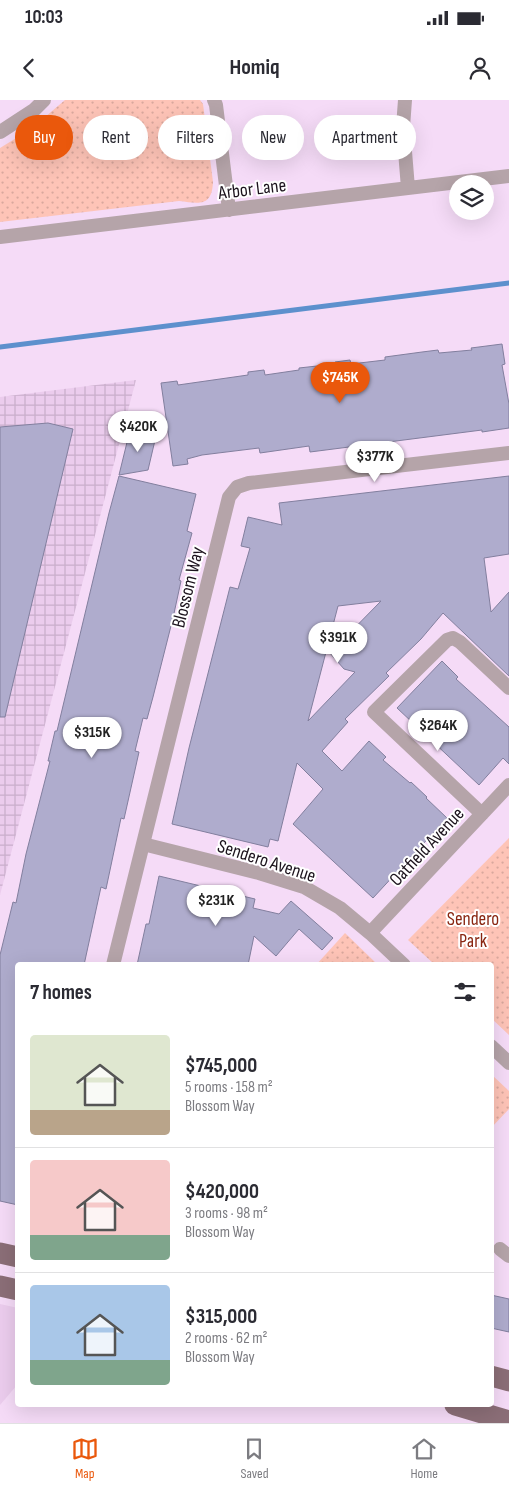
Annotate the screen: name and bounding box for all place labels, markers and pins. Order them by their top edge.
pin: $745K [305,362,375,404]
pin: $420K [103,410,173,453]
pin: $377K [340,440,410,483]
pin: $391K [303,622,373,664]
pin: $264K [403,710,473,752]
pin: $315K [57,716,127,759]
pin: $231K [181,884,251,927]

